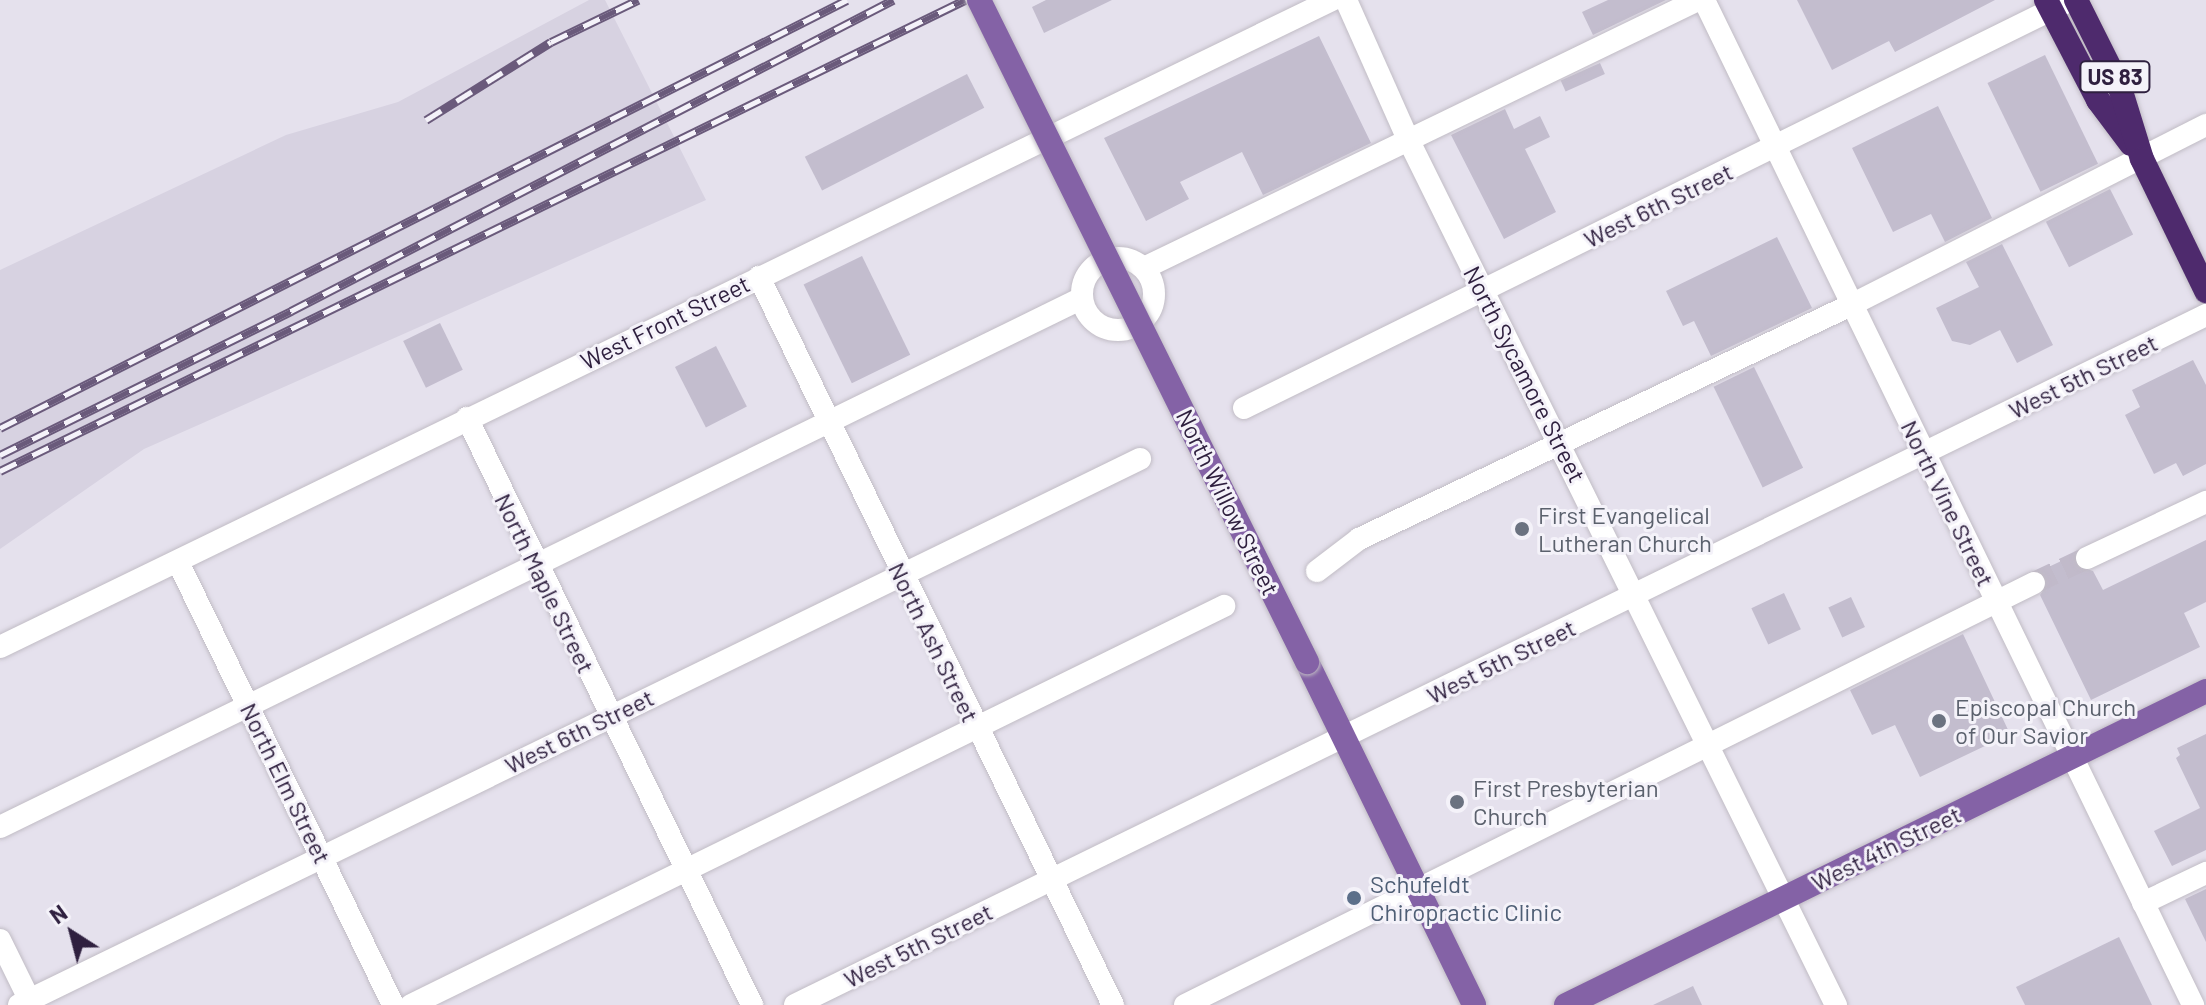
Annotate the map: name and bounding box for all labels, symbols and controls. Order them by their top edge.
road number: US 83 [2079,59,2151,95]
street label: West 6th Street [1579,157,1737,253]
street label: North Sycamore Street [1458,261,1592,487]
street label: West Front Street [576,269,754,375]
street label: West 5th Street [2004,328,2162,424]
street label: North Willow Street [1170,404,1286,600]
street label: North Vine Street [1895,415,2001,591]
street label: North Maple Street [489,489,601,677]
place label: First Evangelical Lutheran Church [1538,501,1712,557]
marker: First Evangelical Lutheran Church [1513,520,1531,538]
street label: North Ash Street [883,557,985,727]
street label: West 5th Street [1422,613,1580,709]
street label: West 6th Street [500,683,658,779]
place label: Episcopal Church of Our Savior [1955,693,2136,749]
street label: North Elm Street [235,698,337,868]
marker: Episcopal Church of Our Savior [1930,712,1948,730]
place label: First Presbyterian Church [1473,774,1659,830]
marker: First Presbyterian Church [1448,793,1466,811]
street label: West 4th Street [1807,799,1965,897]
place label: Schufeldt Chiropractic Clinic [1370,870,1562,926]
marker: Schufeldt Chiropractic Clinic [1345,889,1363,907]
north arrow [32,893,112,973]
street label: West 5th Street [839,897,997,993]
text: N [44,899,71,928]

